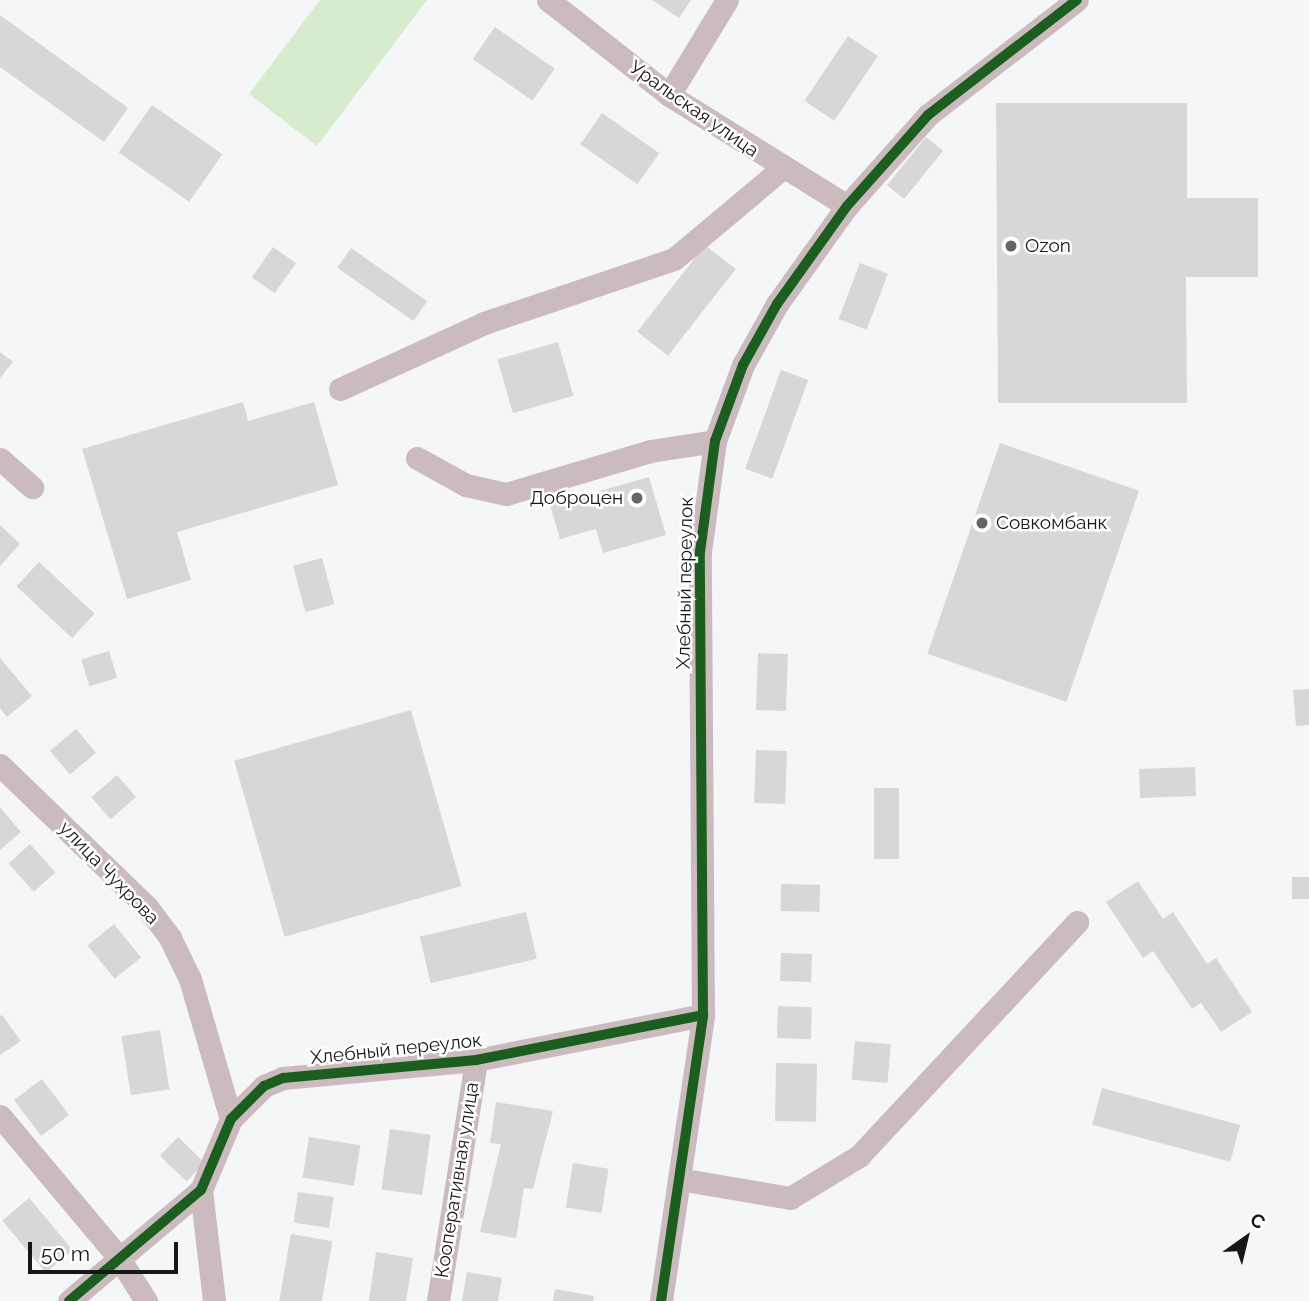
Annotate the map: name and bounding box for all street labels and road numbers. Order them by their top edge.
street label: Уральская улица [625,56,763,162]
street label: Хлебный переулок [672,497,698,669]
street label: улица Чухрова [54,817,164,929]
street label: Хлебный переулок [309,1029,483,1069]
street label: Кооперативная улица [430,1080,484,1280]

